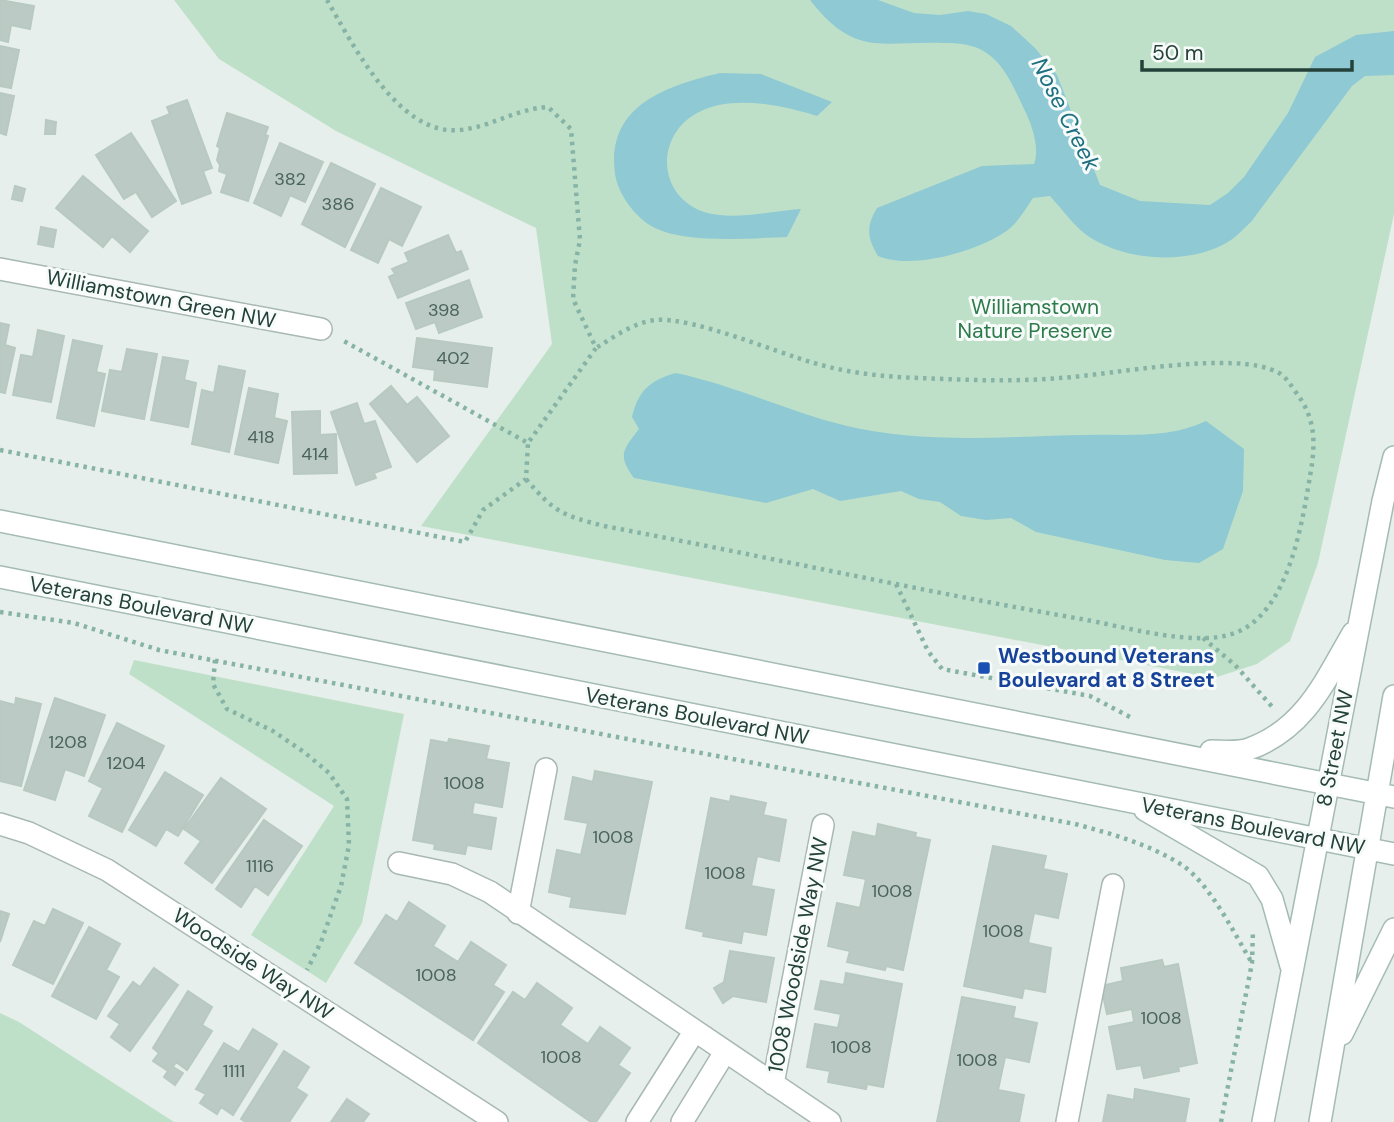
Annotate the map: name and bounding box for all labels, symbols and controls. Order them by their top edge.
scale bar [1142,28,1352,72]
text: 50 m [1152,39,1203,67]
water label: Nose Creek [1025,52,1107,176]
house number: 382 [274,167,306,191]
house number: 386 [322,192,354,216]
street label: Williamstown Green NW [44,263,278,335]
park label: Williamstown Nature Preserve [958,293,1113,345]
house number: 398 [428,298,460,322]
house number: 402 [436,346,470,370]
house number: 418 [247,425,275,449]
house number: 414 [301,442,329,466]
street label: Veterans Boulevard NW [27,570,255,640]
place label: Westbound Veterans Boulevard at 8 Street [998,642,1215,694]
marker: Westbound Veterans Boulevard at 8 Street [976,660,992,676]
street label: Veterans Boulevard NW [583,681,811,751]
street label: 8 Street NW [1310,687,1360,809]
house number: 1208 [48,730,88,754]
house number: 1204 [106,751,146,775]
house number: 1008 [443,771,485,795]
street label: Veterans Boulevard NW [1139,791,1367,861]
house number: 1008 [592,825,634,849]
street label: 1008 Woodside Way NW [761,835,835,1075]
house number: 1116 [246,854,274,878]
house number: 1008 [704,861,746,885]
house number: 1008 [871,879,913,903]
street label: Woodside Way NW [167,902,339,1026]
house number: 1008 [982,919,1024,943]
house number: 1008 [415,963,457,987]
house number: 1008 [1140,1006,1182,1030]
house number: 1008 [830,1035,872,1059]
house number: 1008 [540,1045,582,1069]
house number: 1008 [956,1048,998,1072]
house number: 1111 [223,1059,245,1083]

